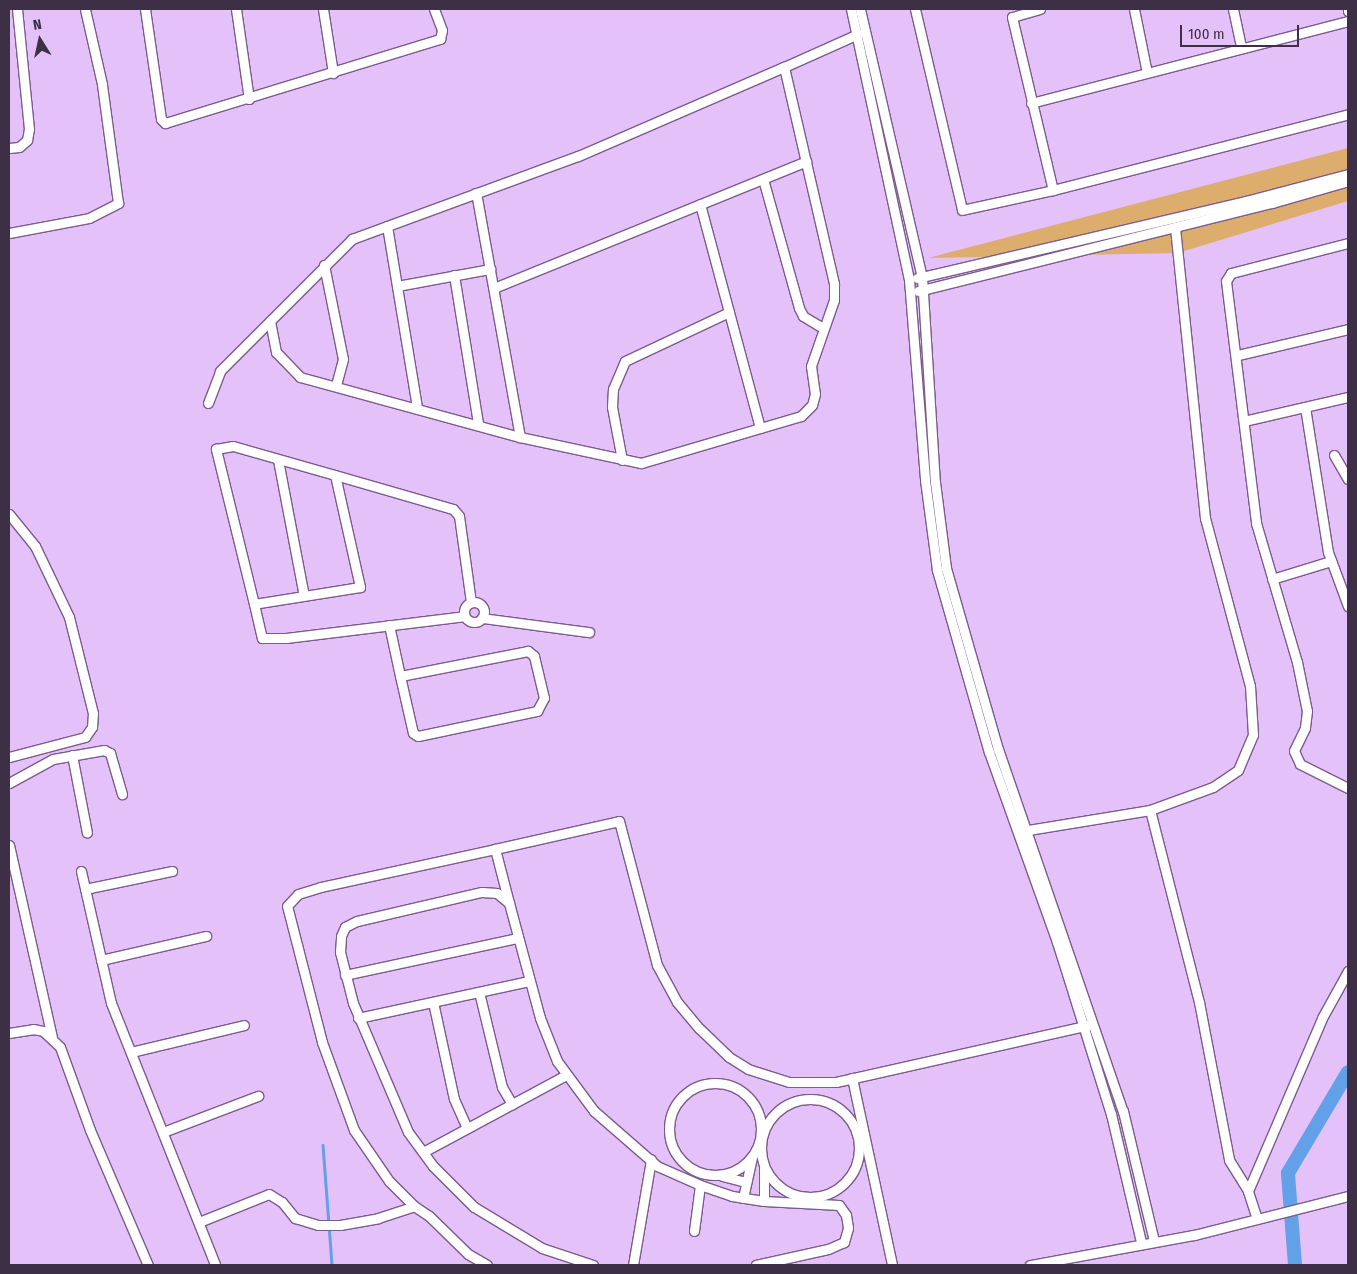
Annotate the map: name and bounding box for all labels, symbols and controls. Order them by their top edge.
north arrow [15,15,65,65]
scale bar [1182,15,1301,47]
text: N [32,16,43,34]
text: 100 m [1188,25,1225,43]

